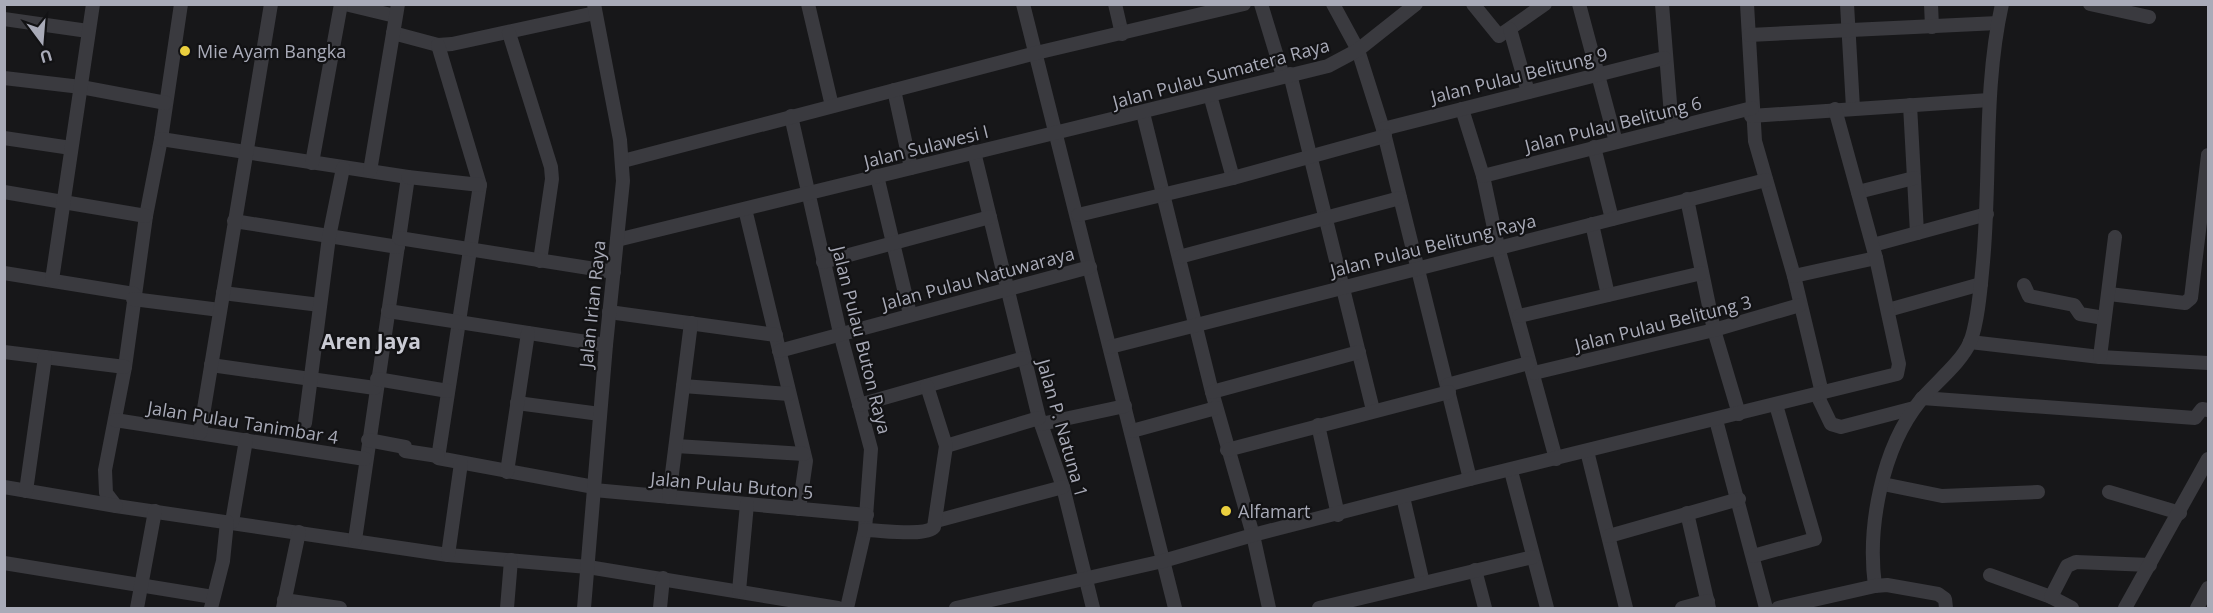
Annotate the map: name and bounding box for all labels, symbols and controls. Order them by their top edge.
north arrow [12,12,72,72]
street label: Jalan Pulau Sumatera Raya [1108,32,1332,114]
place label: Mie Ayam Bangka [197,39,346,63]
street label: Jalan Pulau Belitung 9 [1426,41,1610,109]
text: U [37,44,55,69]
marker: Mie Ayam Bangka [178,44,192,58]
street label: Jalan Pulau Belitung 6 [1520,90,1704,158]
street label: Jalan Sulawesi I [859,119,991,174]
street label: Jalan Pulau Belitung Raya [1326,208,1538,283]
street label: Jalan Irian Raya [573,239,611,371]
street label: Jalan Pulau Natuwaraya [877,241,1077,316]
street label: Jalan Pulau Buton Raya [827,242,897,437]
street label: Jalan Pulau Belitung 3 [1570,289,1754,357]
district label: Aren Jaya [321,327,421,355]
street label: Jalan P. Natuna 1 [1031,354,1094,500]
street label: Jalan Pulau Tanimbar 4 [144,395,340,449]
street label: Jalan Pulau Buton 5 [648,466,814,504]
place label: Alfamart [1238,499,1310,523]
marker: Alfamart [1219,504,1233,518]

